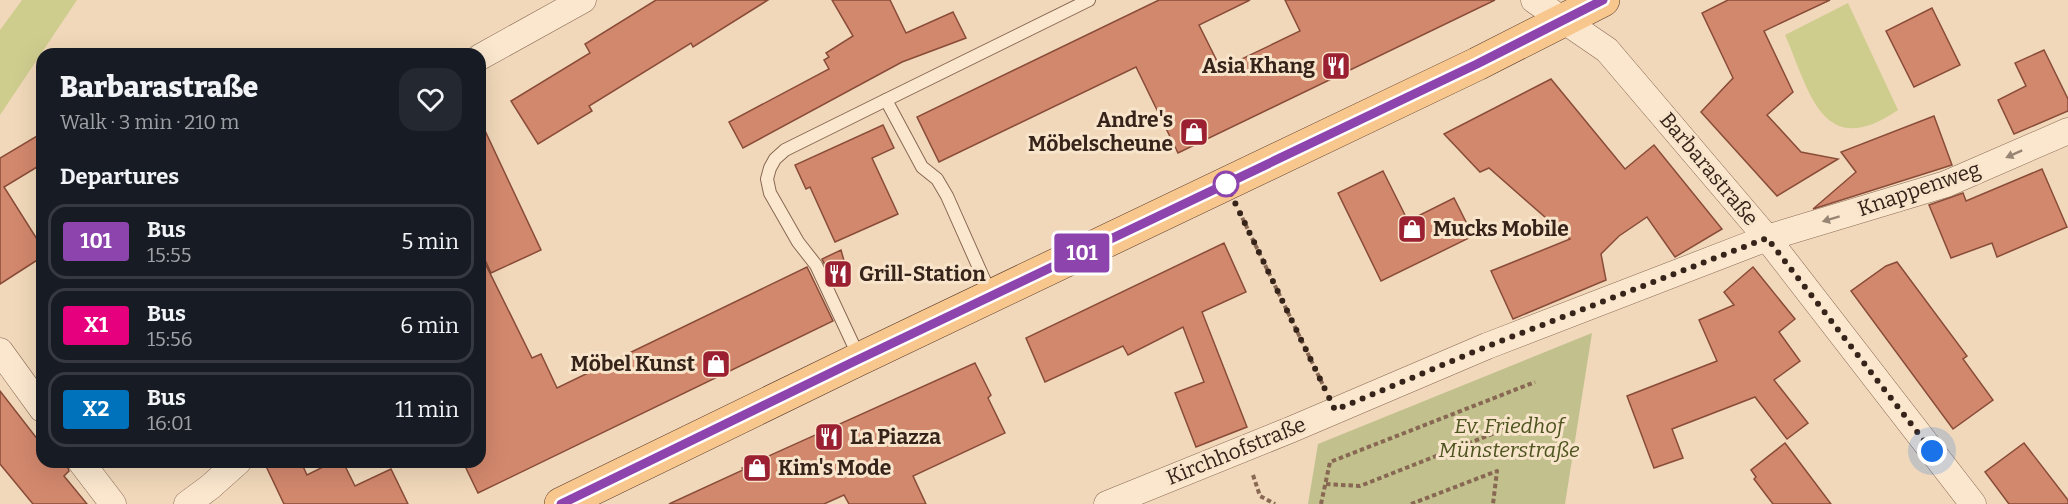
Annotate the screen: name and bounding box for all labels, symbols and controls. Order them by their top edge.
restaurant icon: Asia Khang [1320,50,1352,82]
place label: Asia Khang [1202,53,1315,79]
button: heart [399,68,462,131]
text: Barbarastraße [60,71,258,104]
place label: Andre's Möbelscheune [1028,107,1173,157]
street label: Barbarastraße [1654,107,1764,231]
text: Walk · 3 min · 210 m [60,110,239,134]
shop icon: Andre's Möbelscheune [1178,116,1210,148]
one-way arrow [2005,149,2023,159]
street label: Knappenweg [1854,156,1984,222]
text: Departures [60,163,179,190]
unlabelled marker [1213,171,1239,197]
shop icon: Mucks Mobile [1396,213,1428,245]
one-way arrow [1822,215,1840,224]
text: Bus [147,216,186,243]
place label: Mucks Mobile [1433,216,1569,242]
text: 101 [80,228,112,254]
text: 5 min [401,228,459,255]
line badge: 101 [1048,234,1116,272]
text: 101 [1066,240,1098,266]
text: 15:55 [147,243,191,267]
restaurant icon: Grill-Station [822,258,854,290]
place label: Grill-Station [859,261,986,287]
text: Bus [147,300,186,327]
text: X1 [84,312,108,338]
text: 6 min [400,312,459,339]
text: 15:56 [147,327,192,351]
shop icon: Möbel Kunst [700,348,732,380]
place label: Möbel Kunst [571,351,696,377]
text: Bus [147,384,186,411]
text: X2 [83,396,109,422]
text: 11 min [395,396,459,423]
text: 16:01 [147,411,192,435]
street label: Kirchhofstraße [1162,411,1310,491]
park label: Ev. Friedhof Münsterstraße [1439,413,1580,463]
restaurant icon: La Piazza [813,421,845,453]
place label: La Piazza [850,424,941,450]
your location [1917,436,1947,466]
shop icon: Kim's Mode [741,452,773,484]
place label: Kim's Mode [778,455,891,481]

